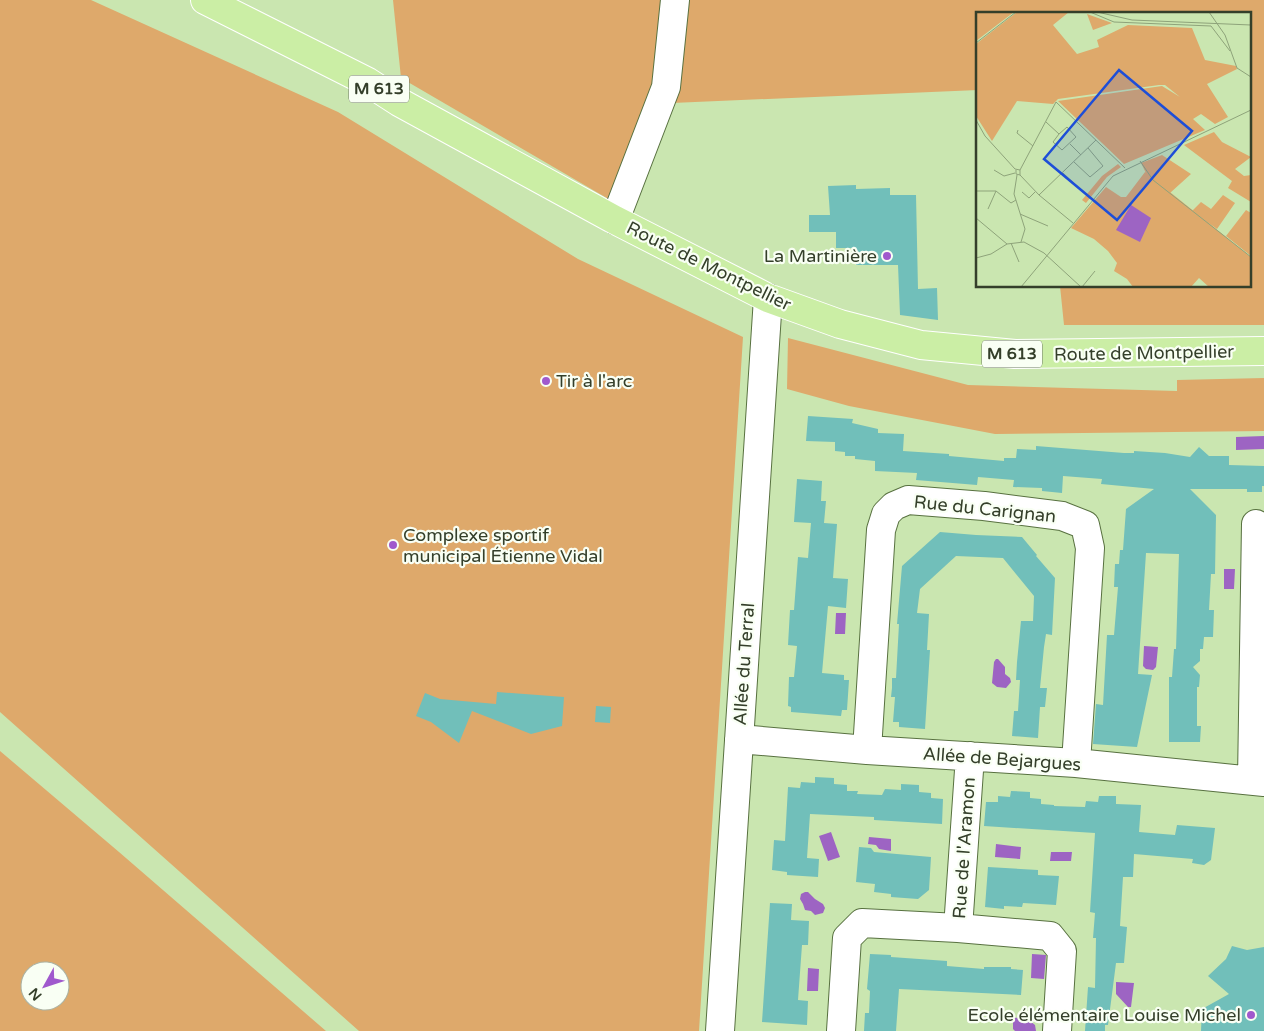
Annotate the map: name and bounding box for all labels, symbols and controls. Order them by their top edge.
inset map [976,12,1252,288]
road number: M 613 [349,76,409,102]
street label: Route de Montpellier [623,217,795,315]
place label: La Martinière [764,245,877,267]
marker: La Martinière [881,250,893,262]
road number: M 613 [982,340,1042,368]
street label: Route de Montpellier [1054,340,1234,366]
place label: Tir à l'arc [556,370,632,392]
marker: Tir à l'arc [540,375,552,387]
street label: Rue du Carignan [913,491,1057,527]
place label: Complexe sportif municipal Étienne Vidal [403,524,603,567]
marker: Complexe sportif municipal Étienne Vidal [387,539,399,551]
street label: Allée du Terral [729,602,759,726]
street label: Allée de Bejargues [922,742,1082,776]
street label: Rue de l'Aramon [948,776,980,920]
north arrow [20,961,70,1011]
text: N [25,984,46,1004]
place label: Ecole élémentaire Louise Michel [967,1004,1241,1026]
marker: Ecole élémentaire Louise Michel [1245,1009,1257,1021]

